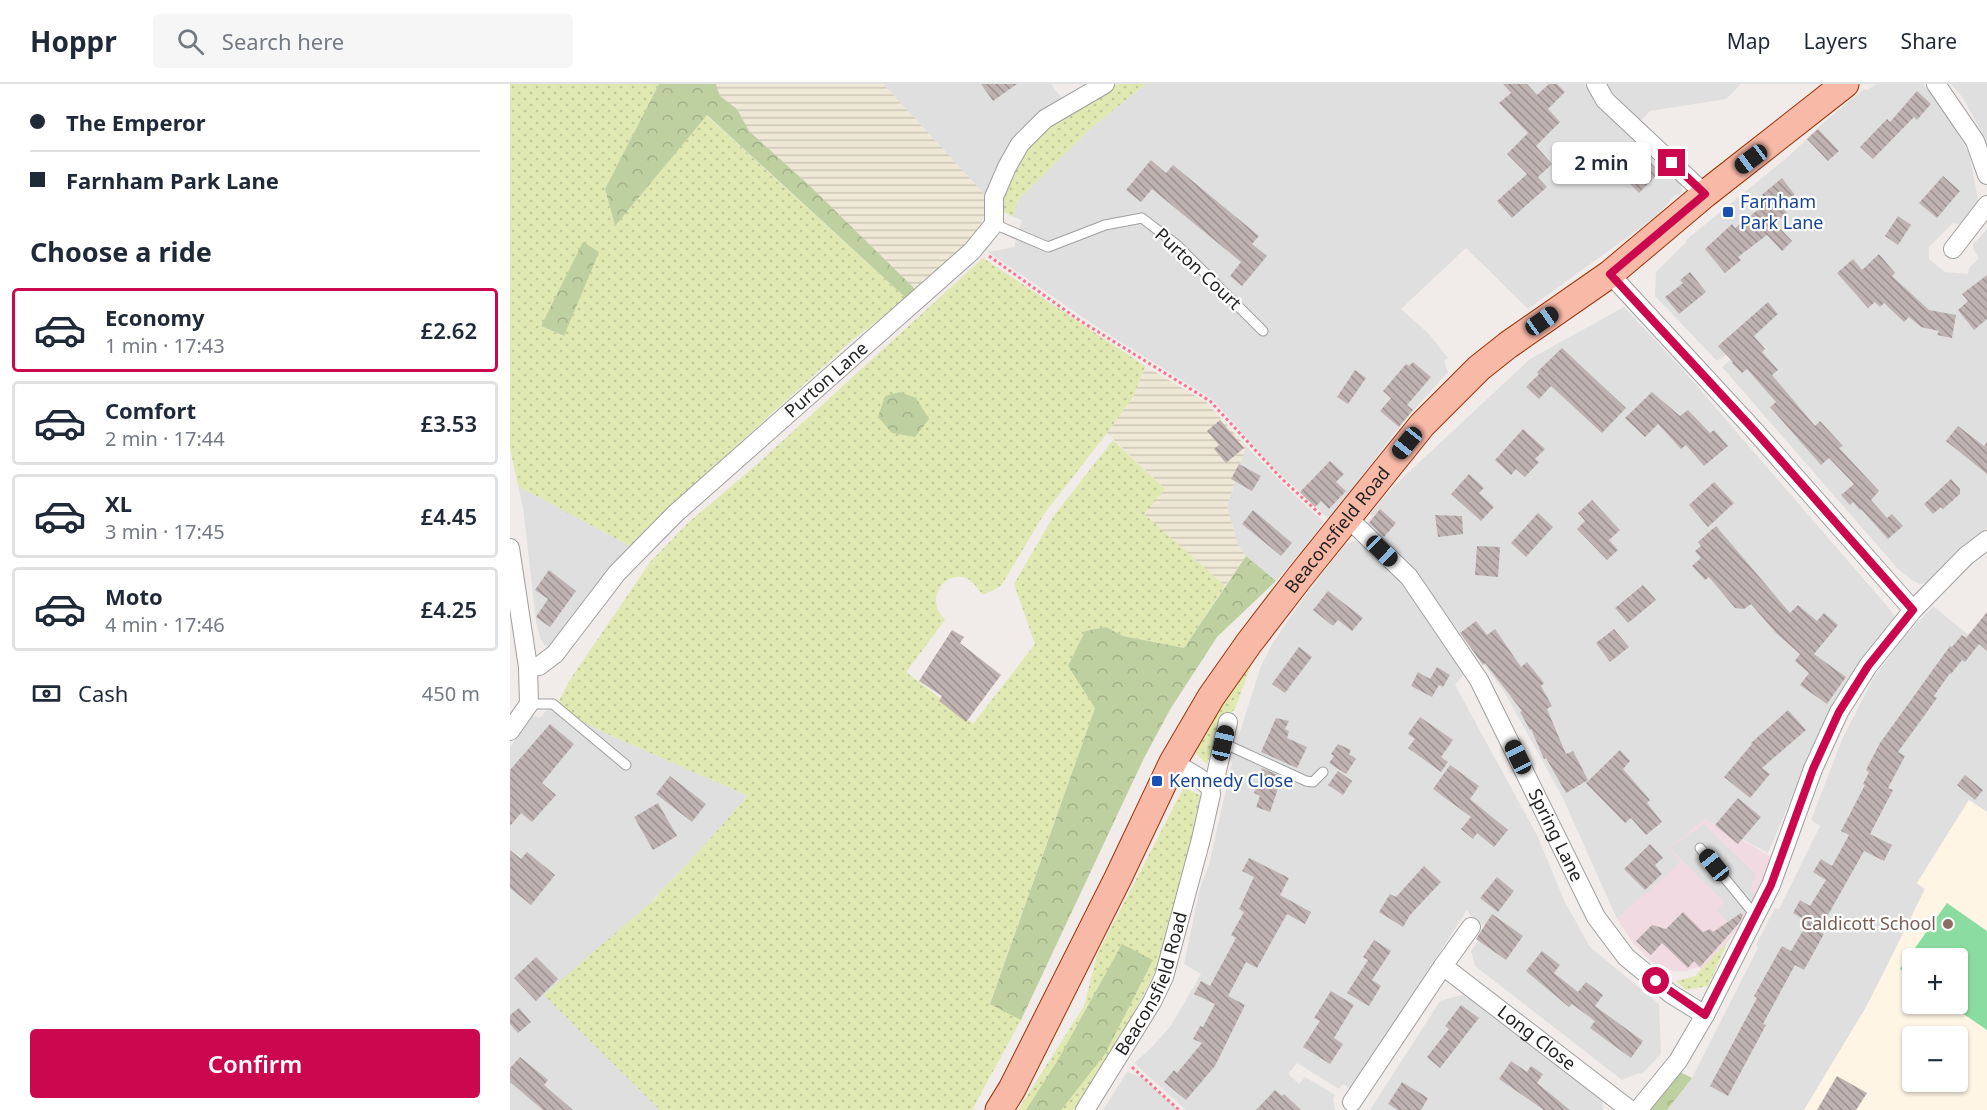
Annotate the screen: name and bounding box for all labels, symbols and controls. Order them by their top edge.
search box [153,14,573,68]
text: Hoppr [30,22,117,60]
icon: search [174,25,207,58]
text: Search here [222,26,344,56]
text: Map [1727,27,1771,55]
text: Layers [1804,27,1868,55]
text: Share [1901,27,1957,55]
text: The Emperor [66,107,206,137]
car [1731,141,1771,177]
callout: 2 min [1552,142,1651,184]
text: 2 min [1574,149,1629,176]
route end [1658,149,1685,176]
text: Farnham Park Lane [66,165,279,195]
place label: Farnham Park Lane [1740,189,1824,234]
marker: Farnham Park Lane [1721,205,1735,219]
street label: Purton Court [1150,222,1247,315]
text: Choose a ride [30,233,212,270]
text: Economy [105,302,204,332]
icon: car [33,303,87,357]
car [1522,303,1562,339]
text: £2.62 [421,315,477,345]
text: 1 min · 17:43 [105,332,225,359]
street label: Purton Lane [779,336,872,422]
text: Comfort [105,395,196,425]
icon: car [33,396,87,450]
text: £3.53 [421,408,477,438]
car [1389,423,1425,463]
text: 2 min · 17:44 [105,425,225,452]
street label: Beaconsfield Road [1279,461,1395,598]
text: XL [105,488,132,518]
icon: car [33,489,87,543]
text: £4.45 [421,501,477,531]
text: 3 min · 17:45 [105,518,225,545]
car [1363,532,1401,570]
text: Moto [105,581,163,611]
icon: car [33,582,87,636]
text: £4.25 [421,594,477,624]
text: 4 min · 17:46 [105,611,225,638]
icon: cash [30,677,63,710]
text: Cash [78,678,128,708]
text: 450 m [422,680,480,707]
car [1210,723,1236,763]
car [1502,737,1534,777]
place label: Kennedy Close [1169,768,1293,792]
marker: Kennedy Close [1150,774,1164,788]
street label: Spring Lane [1523,784,1590,885]
car [1696,845,1732,885]
street label: Beaconsfield Road [1109,909,1192,1060]
place label: Caldicott School [1801,911,1936,935]
marker: Caldicott School [1941,917,1955,931]
map controls [1902,948,1968,1092]
button: + [1902,948,1968,1014]
route start [1642,967,1669,994]
street label: Long Close [1493,999,1581,1075]
button: − [1902,1026,1968,1092]
button: Confirm [30,1029,480,1098]

